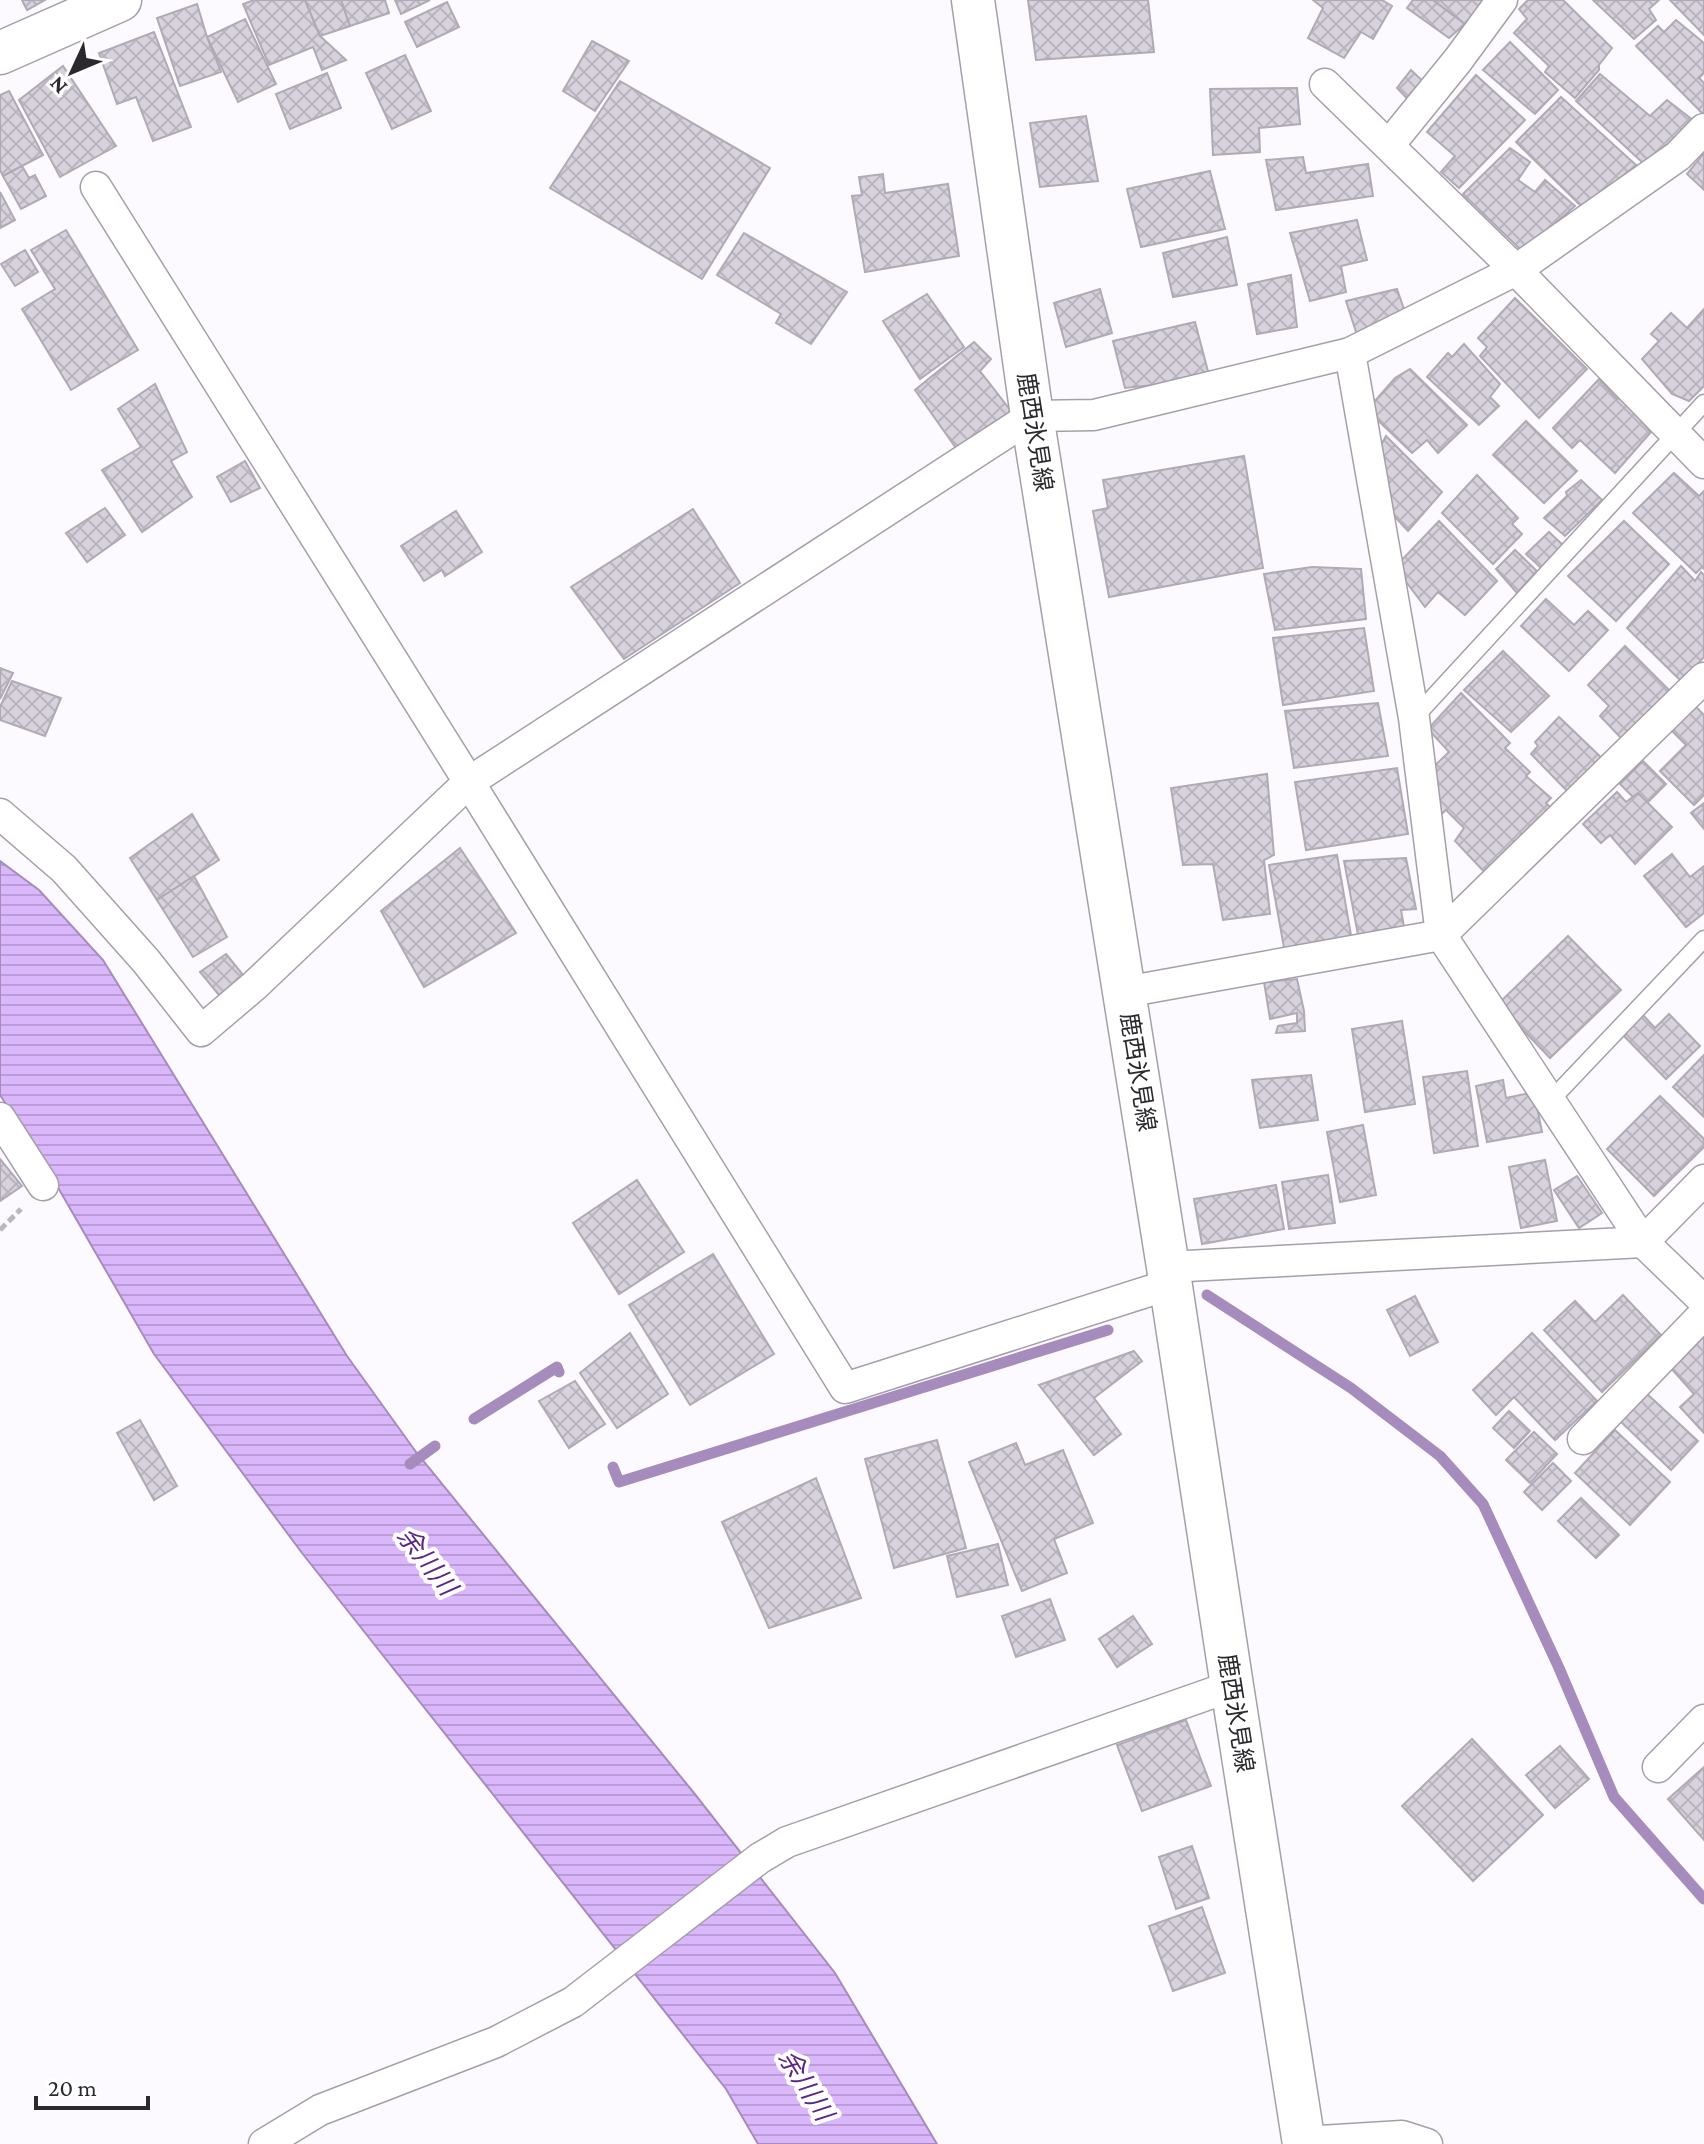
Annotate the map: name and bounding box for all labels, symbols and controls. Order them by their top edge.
north arrow [32,32,112,112]
text: N [44,71,72,100]
street label: 鹿西氷見線 [1013,371,1058,493]
street label: 鹿西氷見線 [1116,1011,1161,1133]
water label: 余川川 [391,1522,464,1603]
street label: 鹿西氷見線 [1214,1652,1259,1774]
water label: 余川川 [773,2045,840,2129]
scale bar [36,2060,148,2110]
text: 20 m [48,2074,97,2101]

